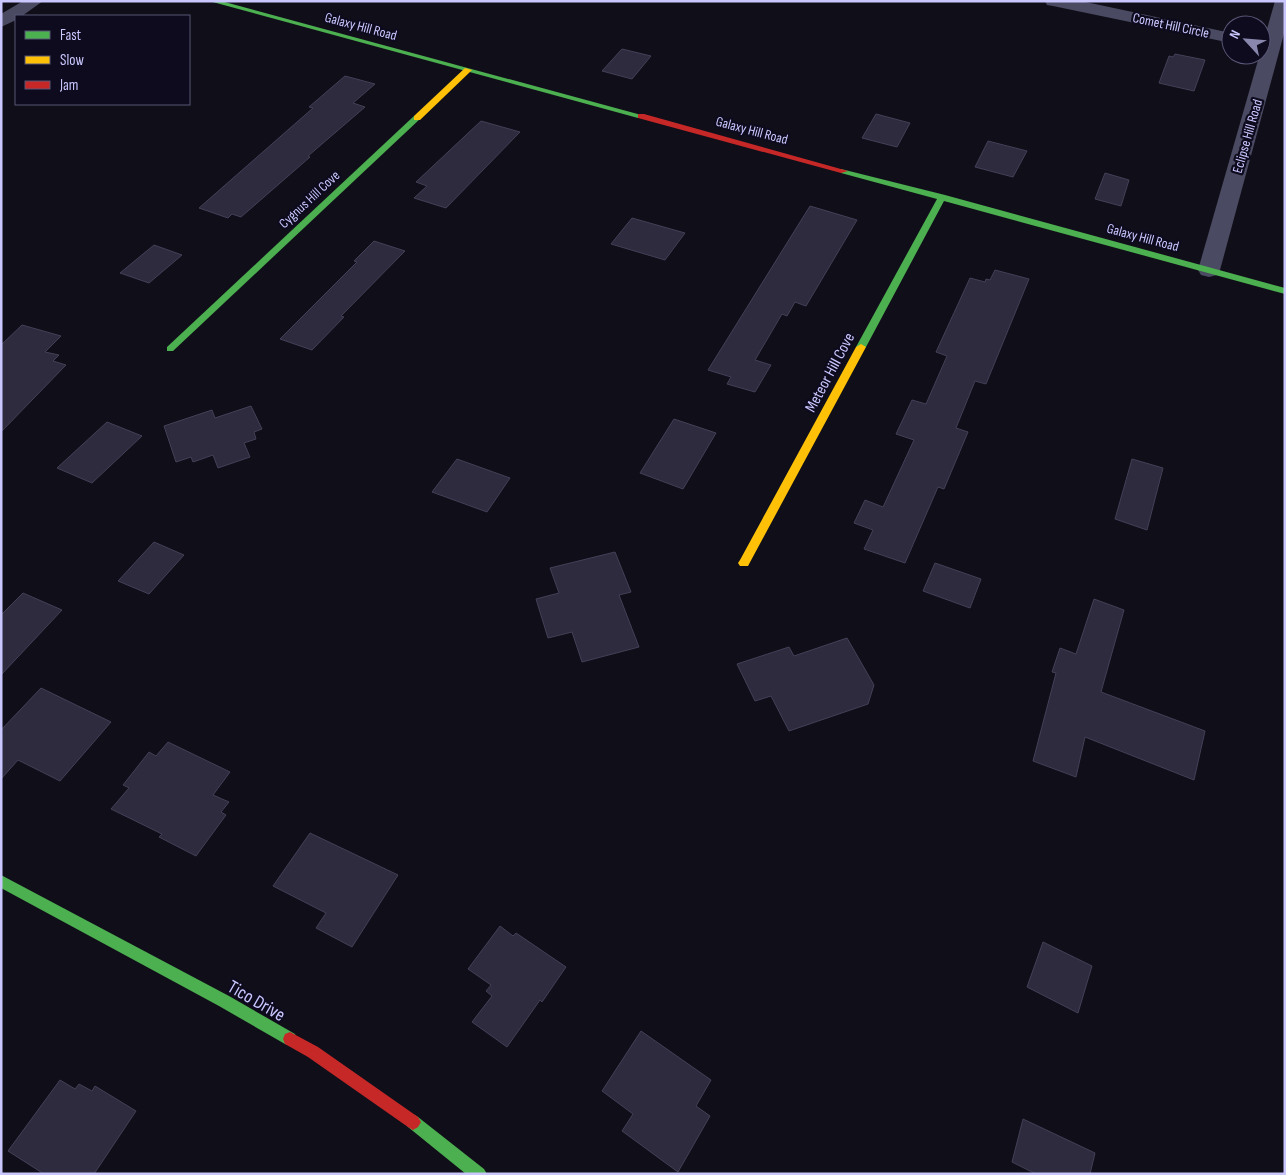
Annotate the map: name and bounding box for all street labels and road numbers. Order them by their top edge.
street label: Galaxy Hill Road [323,9,399,44]
street label: Comet Hill Circle [1131,9,1211,42]
street label: Eclipse Hill Road [1229,97,1266,175]
street label: Galaxy Hill Road [714,113,790,148]
street label: Cygnus Hill Cove [275,167,343,232]
street label: Galaxy Hill Road [1105,220,1181,255]
street label: Meteor Hill Cove [801,330,859,416]
street label: Tico Drive [223,976,289,1027]

